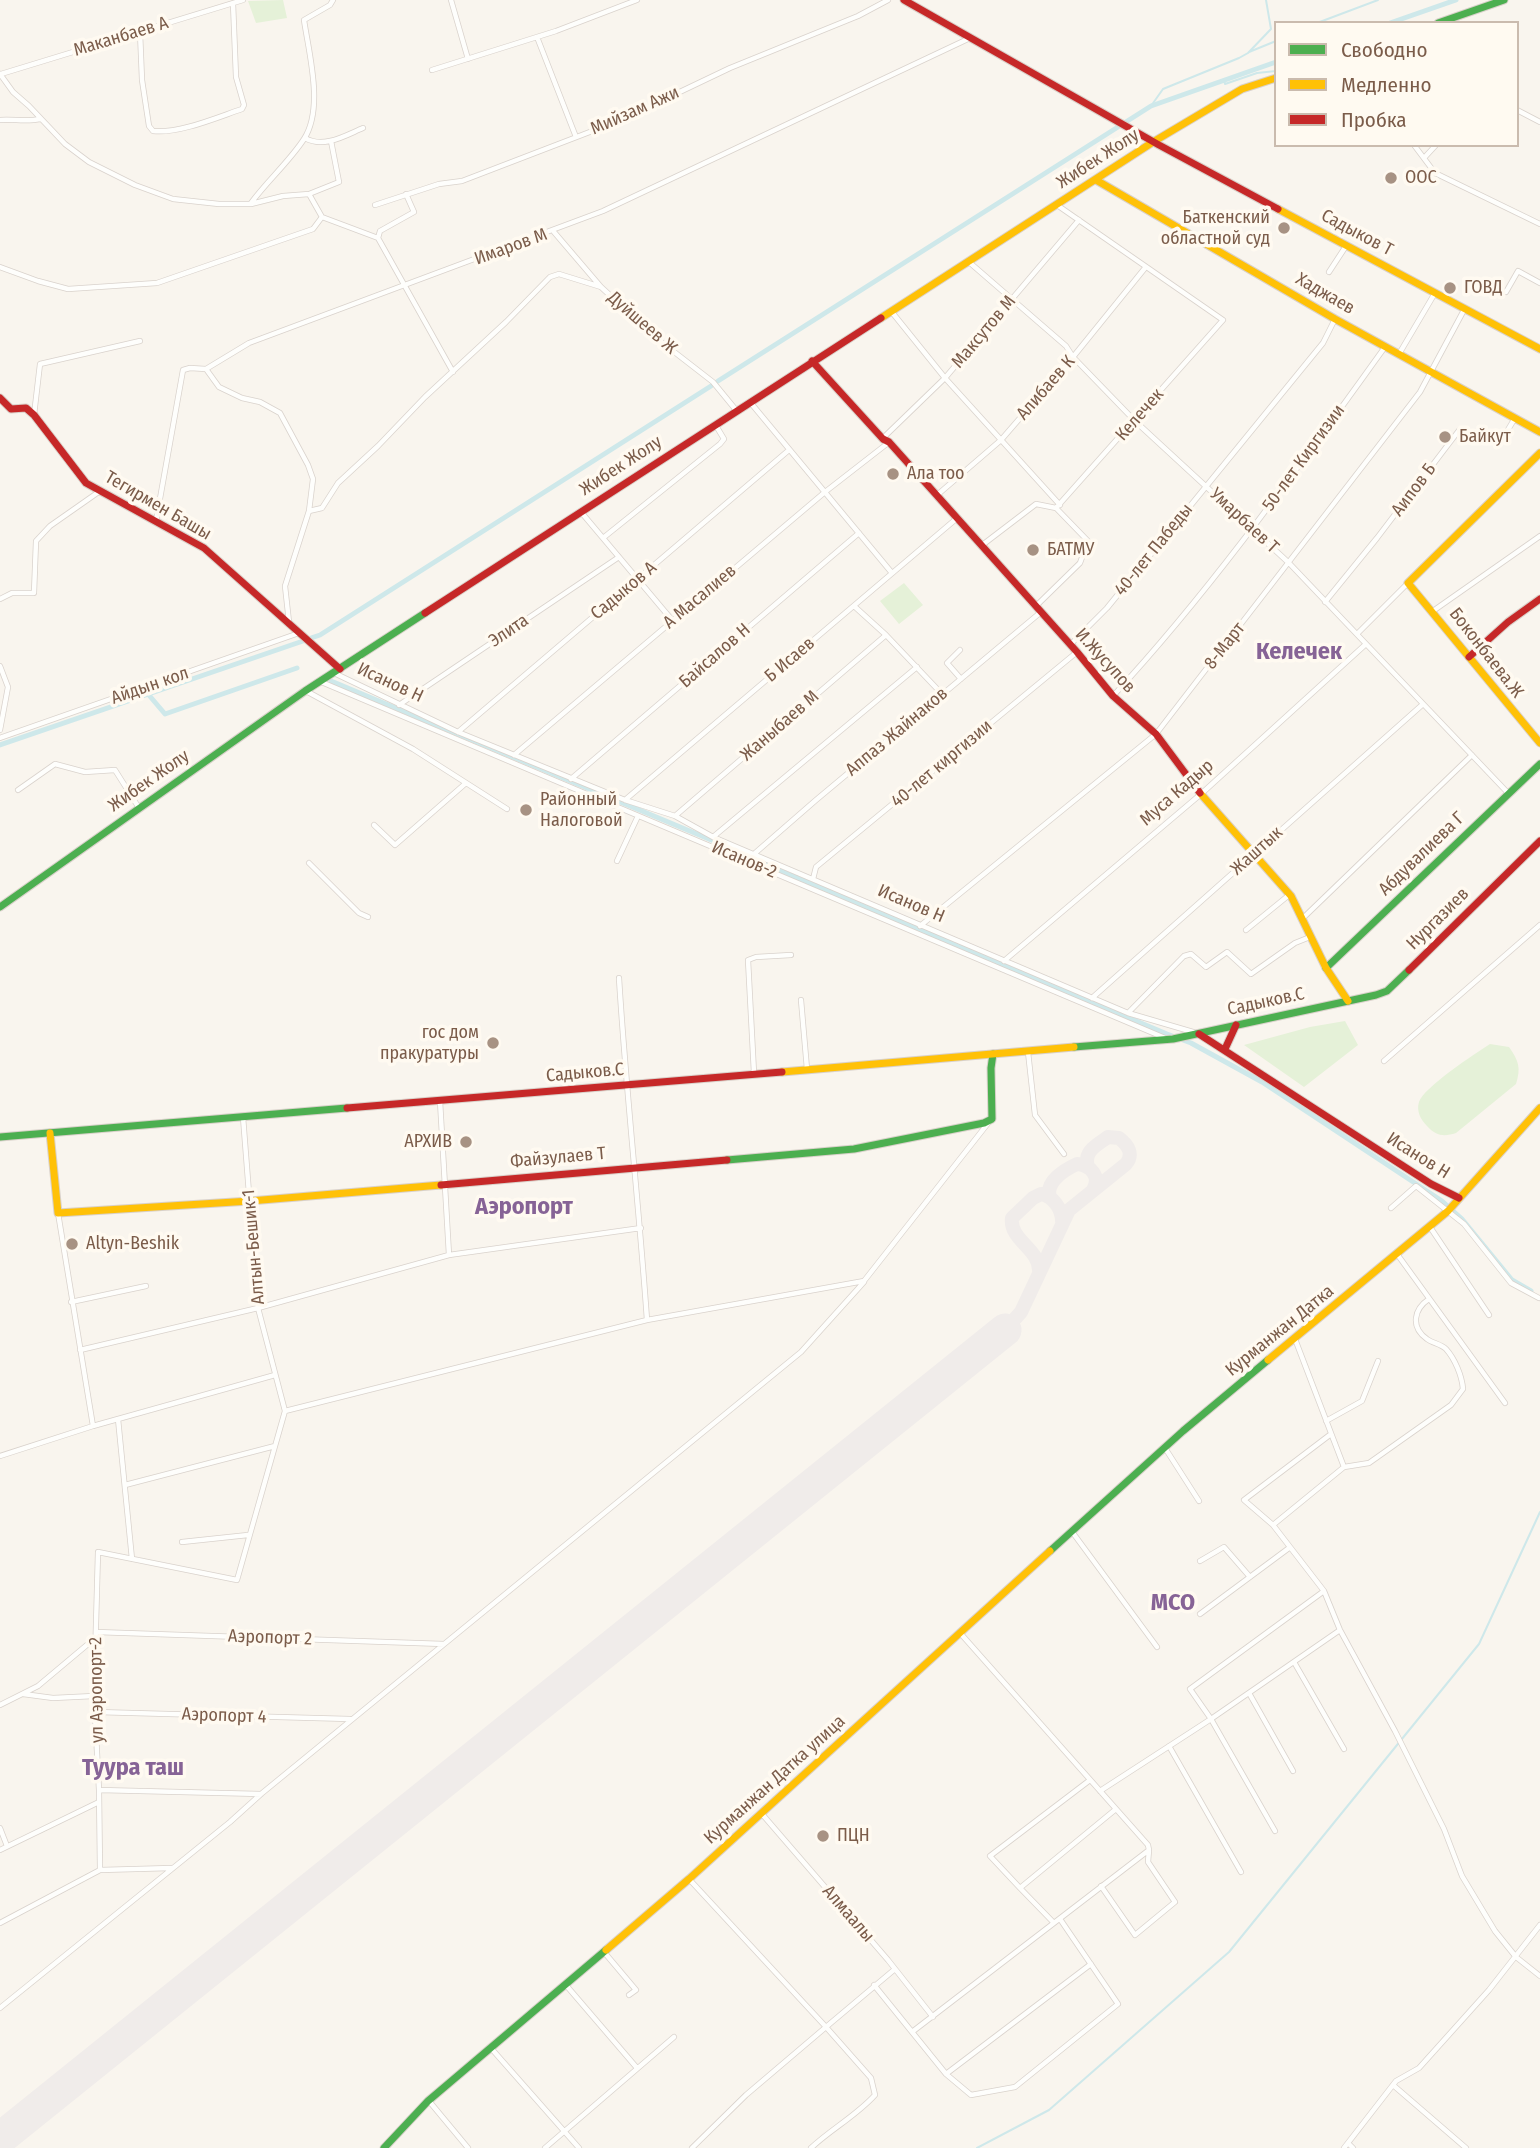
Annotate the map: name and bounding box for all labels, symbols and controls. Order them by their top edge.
street label: Маканбаев А [71,12,171,62]
legend [1274,21,1519,147]
text: Свободно [1341,37,1427,63]
text: Медленно [1341,72,1431,98]
street label: Мийзам Ажи [587,82,683,140]
text: Пробка [1341,107,1407,133]
street label: Жибек Жолу [1053,124,1143,194]
place label: ООС [1405,167,1437,189]
marker: ООС [1383,170,1399,186]
street label: Садыков Т [1317,205,1397,261]
place label: Баткенский областной суд [1161,207,1270,249]
marker: Баткенский областной суд [1276,220,1292,236]
street label: Имаров М [472,224,550,270]
street label: Хаджаев [1292,269,1358,319]
place label: ГОВД [1464,277,1502,299]
marker: ГОВД [1442,280,1458,296]
street label: Дуйшеев Ж [603,287,681,359]
street label: Максутов М [947,291,1021,373]
street label: Алибаев К [1012,351,1080,425]
street label: Келечек [1111,384,1169,446]
street label: 50-лет Киргизии [1258,401,1350,515]
place label: Байкут [1459,426,1511,448]
marker: Байкут [1437,429,1453,445]
street label: Жибек Жолу [576,431,666,501]
street label: Аипов Б [1387,459,1441,521]
place label: Ала тоо [907,463,965,485]
marker: Ала тоо [885,466,901,482]
street label: Тегирмен Башы [101,467,215,545]
street label: Умарбаев Т [1205,484,1283,558]
street label: 40-лет Пабеды [1110,500,1198,600]
place label: БАТМУ [1047,539,1094,561]
marker: БАТМУ [1025,542,1041,558]
street label: Садыков А [587,557,661,625]
street label: А Масалиев [659,560,741,634]
street label: Боконбаева.Ж [1444,604,1528,702]
street label: Элита [485,610,533,652]
street label: 8-Март [1200,618,1250,674]
street label: Байсалов Н [675,619,755,693]
street label: И.Жусупов [1070,624,1140,698]
street label: Б Исаев [760,633,820,687]
district label: Келечек [1256,638,1342,666]
street label: Исанов Н [353,658,427,708]
street label: Айдын кол [108,663,192,709]
street label: Аппаз Жайнаков [842,683,952,781]
street label: Жаныбаев М [736,686,824,766]
street label: 40-лет киргизии [887,715,997,813]
street label: Жибек Жолу [104,745,194,817]
street label: Муса Кадыр [1136,755,1218,831]
place label: Районный Налоговой [540,789,623,832]
marker: Районный Налоговой [518,802,534,818]
street label: Абдувалиева Г [1374,808,1470,900]
street label: Жаштык [1226,822,1288,880]
street label: Исанов-2 [708,837,780,883]
street label: Исанов Н [874,880,948,928]
street label: Нургазиев [1402,883,1474,955]
street label: Садыков.С [1225,983,1307,1021]
place label: гос дом пракуратуры [380,1022,479,1064]
marker: гос дом пракуратуры [485,1035,501,1051]
street label: Садыков.С [545,1059,625,1087]
street label: Исанов Н [1382,1128,1454,1184]
place label: АРХИВ [404,1131,452,1153]
marker: АРХИВ [458,1134,474,1150]
street label: Файзулаев Т [509,1143,607,1173]
street label: Алтын-Бешик-1 [238,1189,270,1305]
district label: Аэропорт [475,1193,573,1221]
place label: Altyn-Beshik [86,1233,179,1255]
marker: Altyn-Beshik [64,1236,80,1252]
street label: Курманжан Датка [1221,1281,1339,1381]
district label: МСО [1151,1589,1195,1617]
street label: Аэропорт 2 [228,1626,312,1650]
street label: ул Аэропорт-2 [85,1637,109,1743]
street label: Аэропорт 4 [181,1704,267,1728]
street label: Курманжан Датка улица [700,1711,850,1849]
district label: Туура таш [82,1754,184,1782]
place label: ПЦН [837,1825,870,1847]
marker: ПЦН [815,1828,831,1844]
street label: Алмаалы [817,1881,879,1947]

